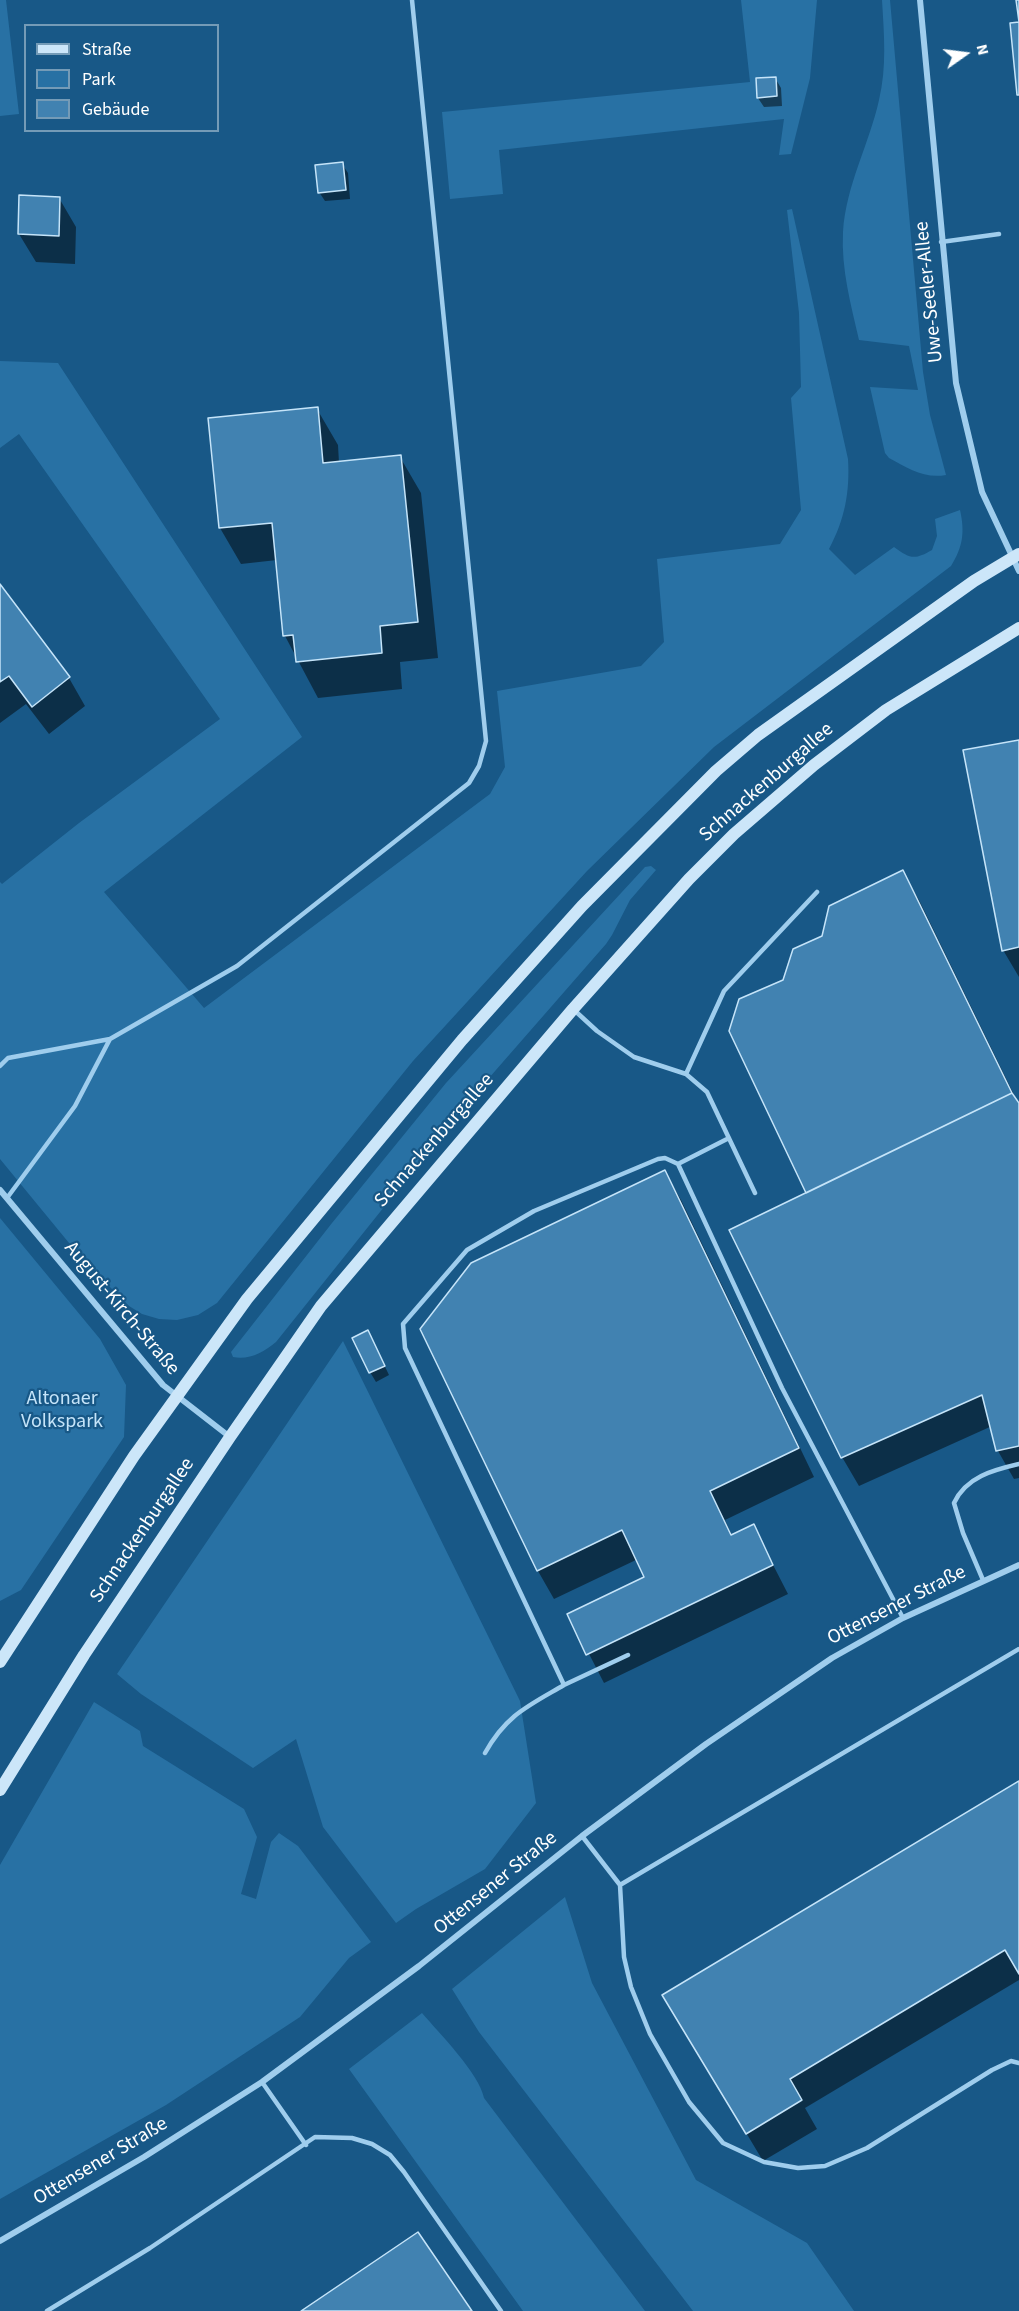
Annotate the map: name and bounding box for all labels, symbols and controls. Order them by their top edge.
legend [24,24,219,132]
north arrow [935,24,995,84]
text: Straße [82,37,131,62]
text: N [971,42,994,57]
text: Park [82,67,116,92]
text: Gebäude [82,97,150,122]
street label: Uwe-Seeler-Allee [911,220,949,364]
street label: Schnackenburgallee [695,718,839,848]
street label: Schnackenburgallee [370,1069,500,1213]
street label: August-Kirch-Straße [58,1237,184,1381]
park label: Altonaer Volkspark [21,1388,103,1435]
street label: Schnackenburgallee [86,1454,200,1608]
street label: Ottensener Straße [824,1561,970,1651]
street label: Ottensener Straße [429,1827,563,1941]
street label: Ottensener Straße [30,2113,172,2211]

